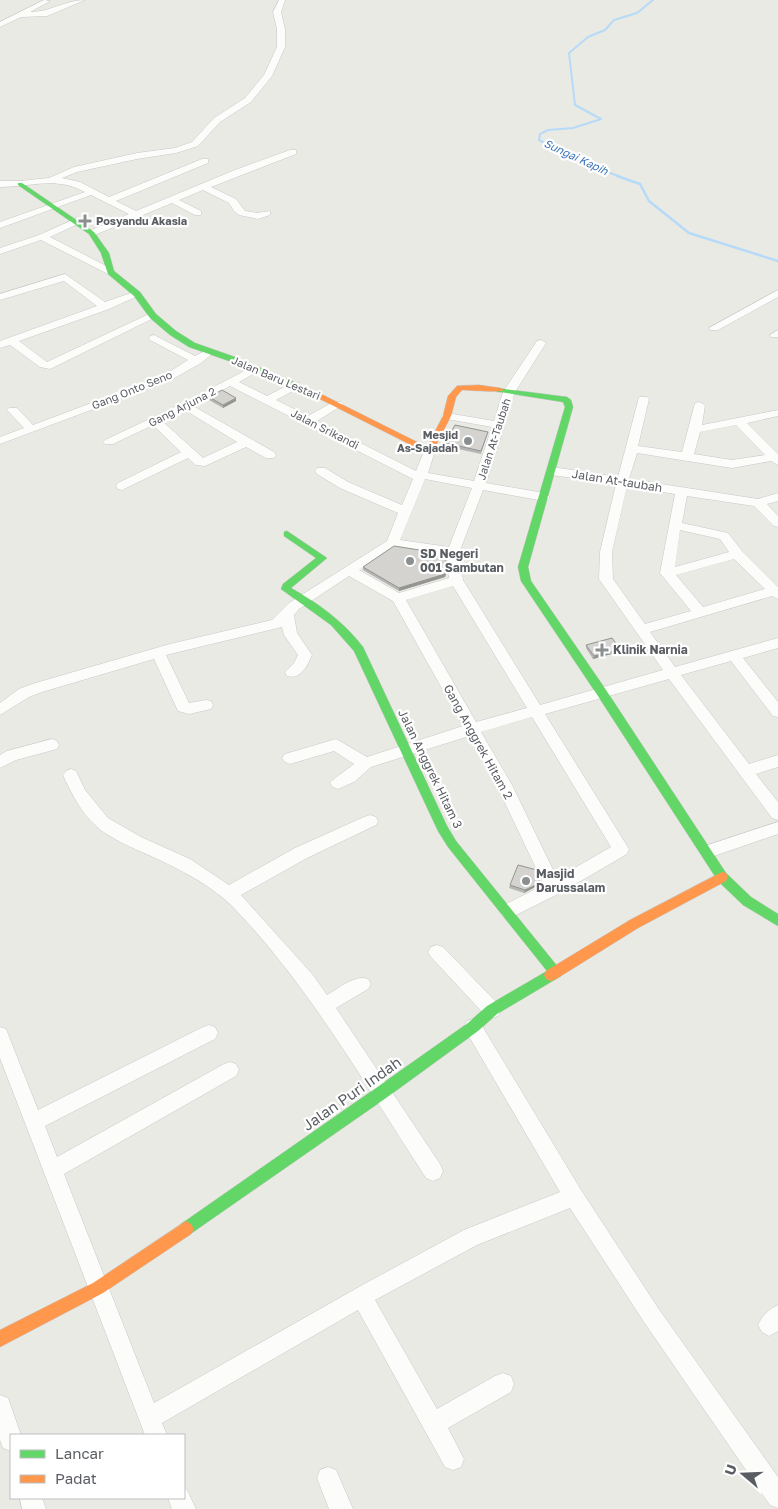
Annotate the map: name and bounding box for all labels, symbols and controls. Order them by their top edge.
water label: Sungai Kapih [542,136,611,179]
marker: Posyandu Akasia [78,214,92,228]
place label: Posyandu Akasia [96,214,187,227]
street label: Jalan Baru Lestari [230,353,323,402]
street label: Gang Onto Seno [90,367,174,412]
street label: Gang Arjuna 2 [146,384,218,429]
street label: Jalan At-Taubah [474,396,513,481]
street label: Jalan Srikandi [289,406,361,451]
place label: Mesjid As-Sajadah [397,428,458,454]
marker: Mesjid As-Sajadah [462,435,474,447]
street label: Jalan At-taubah [571,466,663,495]
place label: SD Negeri 001 Sambutan [420,546,504,575]
marker: SD Negeri 001 Sambutan [404,555,416,567]
place label: Klinik Narnia [613,642,688,657]
marker: Klinik Narnia [595,643,609,657]
street label: Gang Anggrek Hitam 2 [441,682,516,802]
street label: Jalan Anggrek Hitam 3 [395,707,466,831]
place label: Masjid Darussalam [536,866,605,895]
marker: Masjid Darussalam [520,875,532,887]
street label: Jalan Puri Indah [299,1052,404,1134]
legend [10,1434,185,1499]
text: Lancar [55,1444,104,1462]
north arrow [718,1449,768,1499]
text: U [721,1462,740,1477]
text: Padat [55,1469,97,1487]

